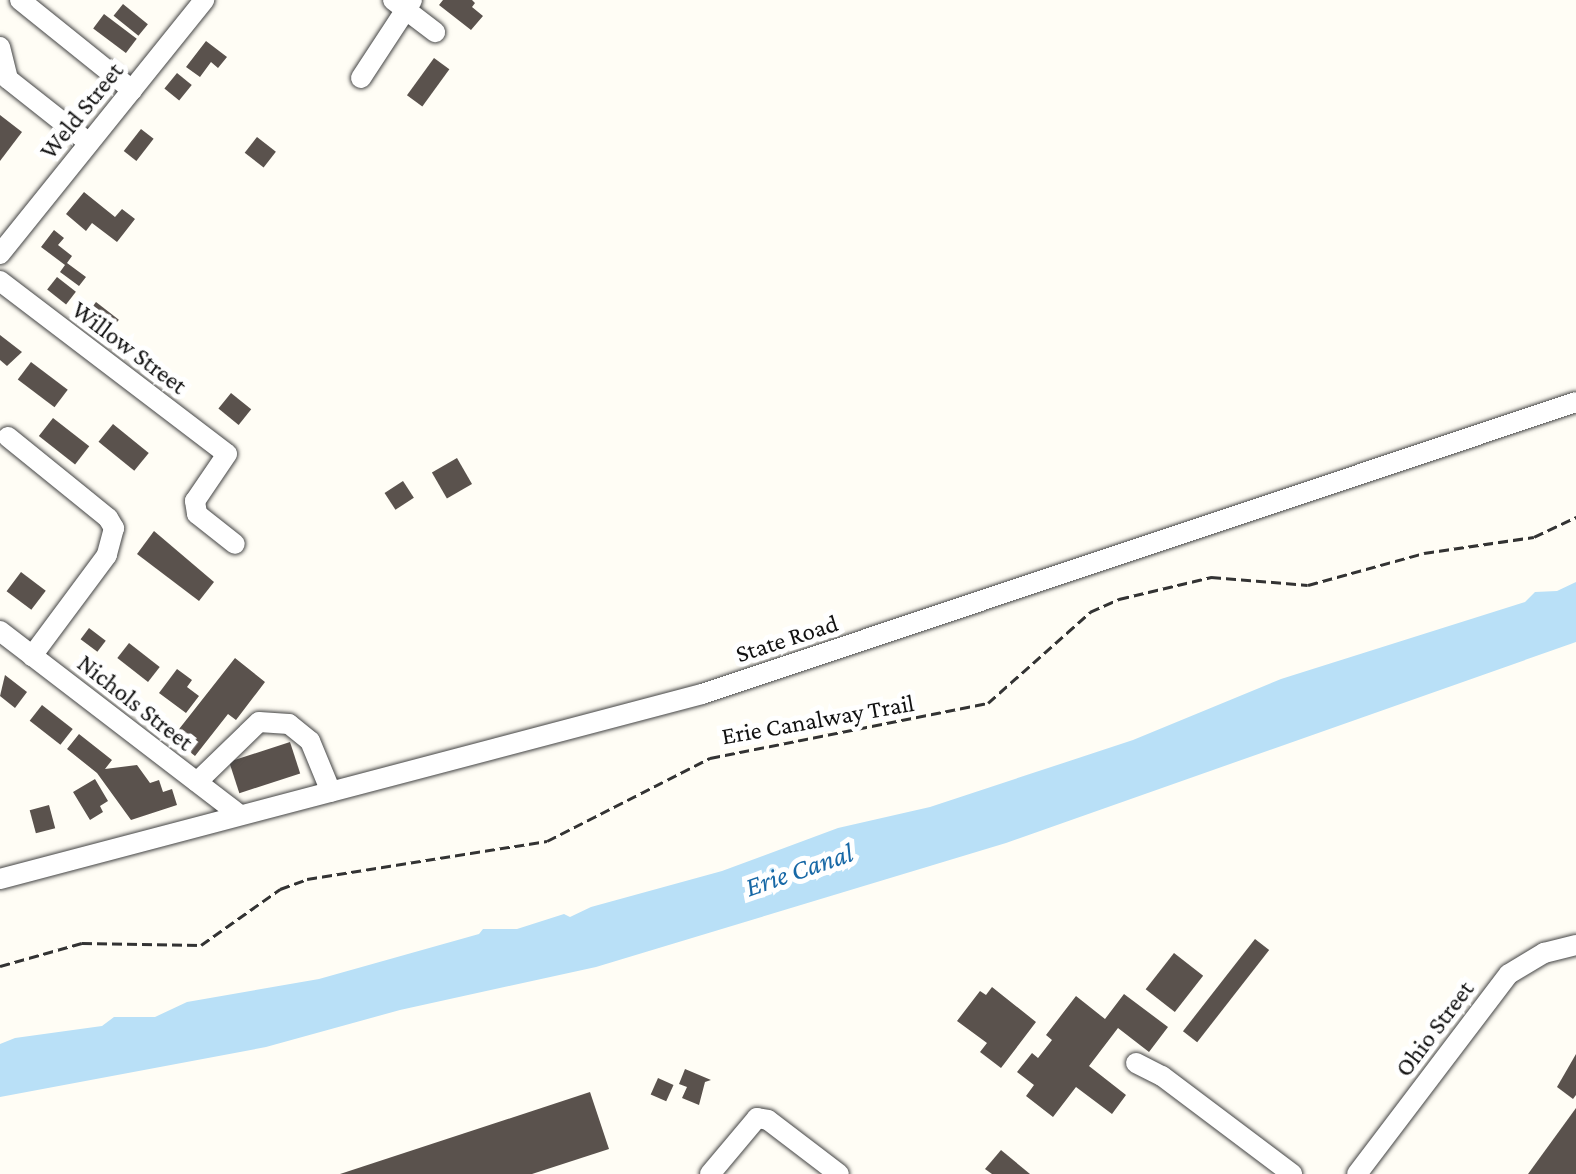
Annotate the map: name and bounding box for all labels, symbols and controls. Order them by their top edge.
street label: Weld Street [34,57,130,165]
street label: Willow Street [66,295,192,401]
street label: State Road [732,608,842,670]
street label: Nichols Street [71,648,199,758]
street label: Erie Canalway Trail [719,688,917,752]
water label: Erie Canal [741,836,857,904]
street label: Ohio Street [1389,975,1481,1083]

